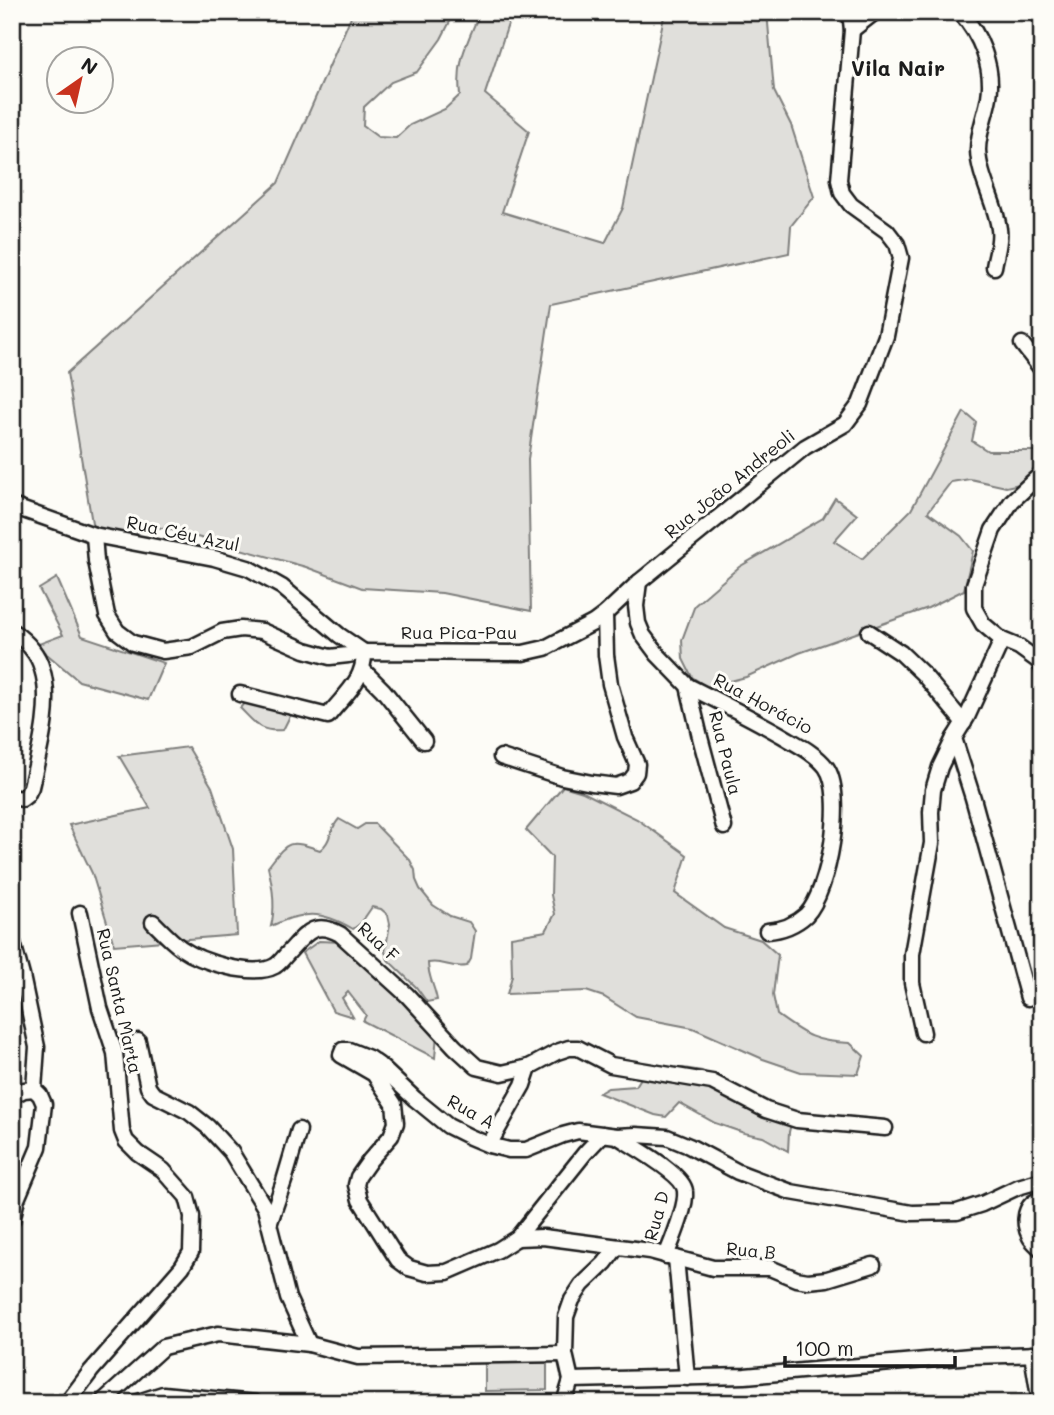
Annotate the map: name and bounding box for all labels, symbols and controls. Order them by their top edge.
north arrow [46,46,116,116]
text: N [77,51,103,80]
district label: Vila Nair [851,54,945,81]
street label: Rua João Andreoli [659,423,800,543]
street label: Rua Céu Azul [125,509,242,557]
street label: Rua Pica-Pau [401,620,517,644]
street label: Rua Horácio [710,667,817,739]
street label: Rua Paula [704,708,748,797]
street label: Rua F [353,916,405,967]
street label: Rua Santa Marta [92,926,148,1076]
street label: Rua A [443,1088,500,1134]
street label: Rua D [638,1188,674,1243]
street label: Rua B [725,1236,777,1264]
scale bar [785,1324,954,1368]
text: 100 m [795,1334,854,1361]

